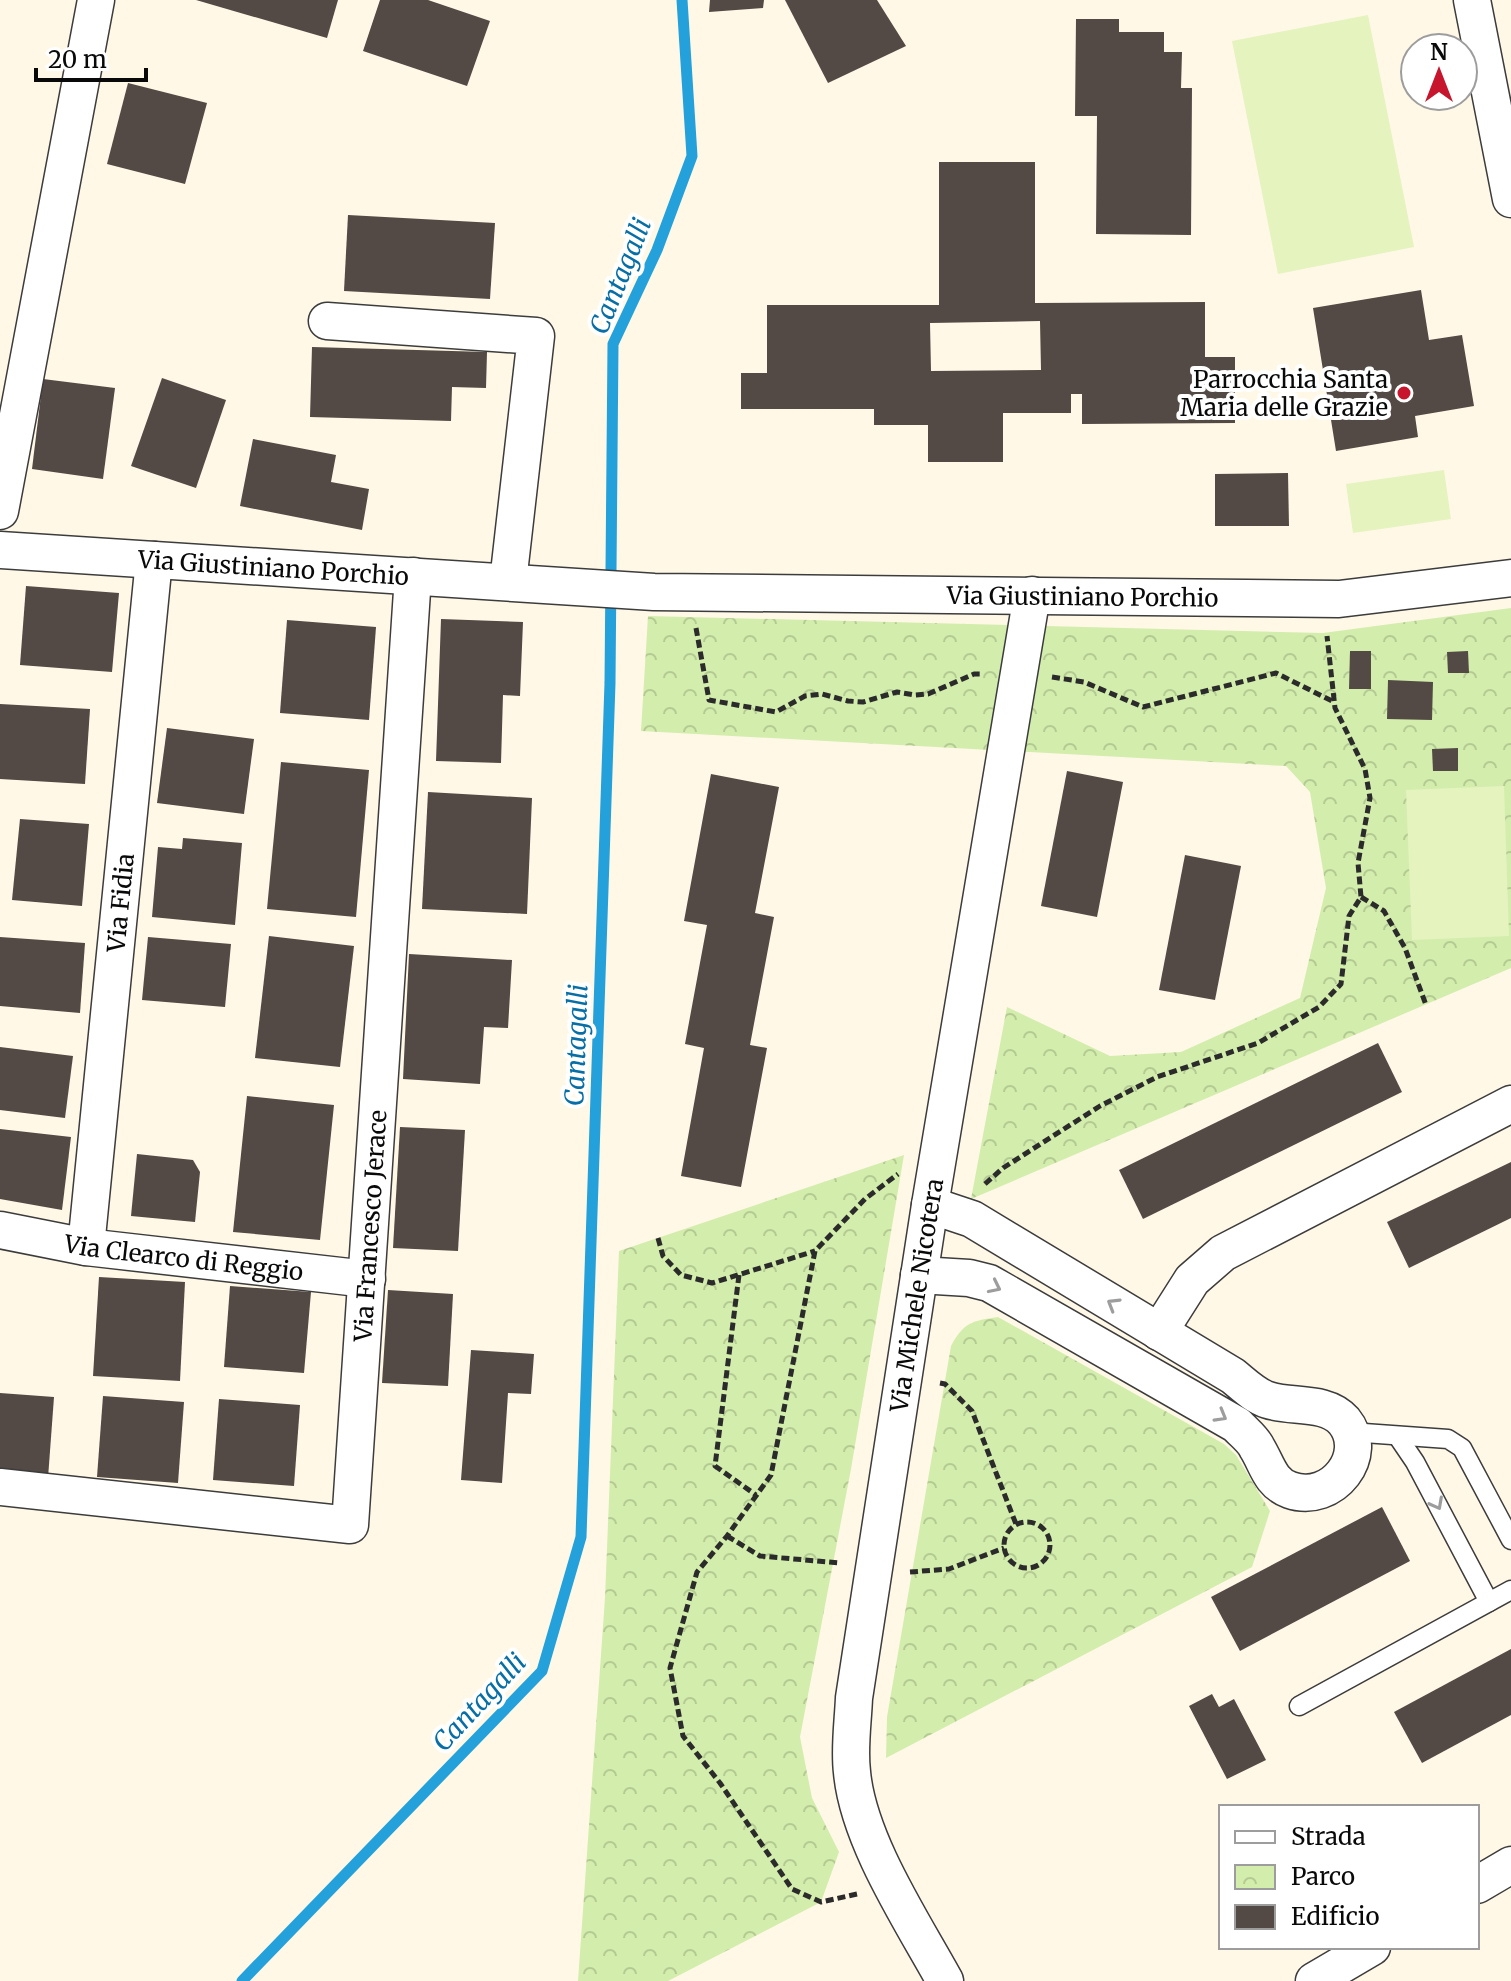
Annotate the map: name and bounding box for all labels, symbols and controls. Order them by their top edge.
scale bar [36,32,146,82]
north arrow [1399,32,1479,112]
text: N [1430,38,1448,66]
text: 20 m [48,44,107,75]
water label: Cantagalli [582,213,658,339]
place label: Parrocchia Santa Maria delle Grazie [1180,364,1388,423]
marker: Parrocchia Santa Maria delle Grazie [1395,384,1413,402]
street label: Via Giustiniano Porchio [136,543,410,592]
street label: Via Giustiniano Porchio [946,579,1218,613]
street label: Via Fidia [100,852,140,955]
water label: Cantagalli [557,983,595,1107]
street label: Via Francesco Jerace [347,1109,393,1344]
street label: Via Michele Nicotera [883,1176,950,1415]
street label: Via Clearco di Reggio [60,1227,305,1287]
one-way arrow [987,1277,1002,1293]
one-way arrow [1107,1299,1122,1314]
one-way arrow [1212,1406,1227,1422]
one-way arrow [1428,1496,1443,1511]
water label: Cantagalli [425,1646,533,1758]
legend [1219,1805,1479,1949]
text: Strada [1291,1821,1366,1852]
text: Parco [1291,1861,1355,1892]
text: Edificio [1291,1901,1379,1932]

